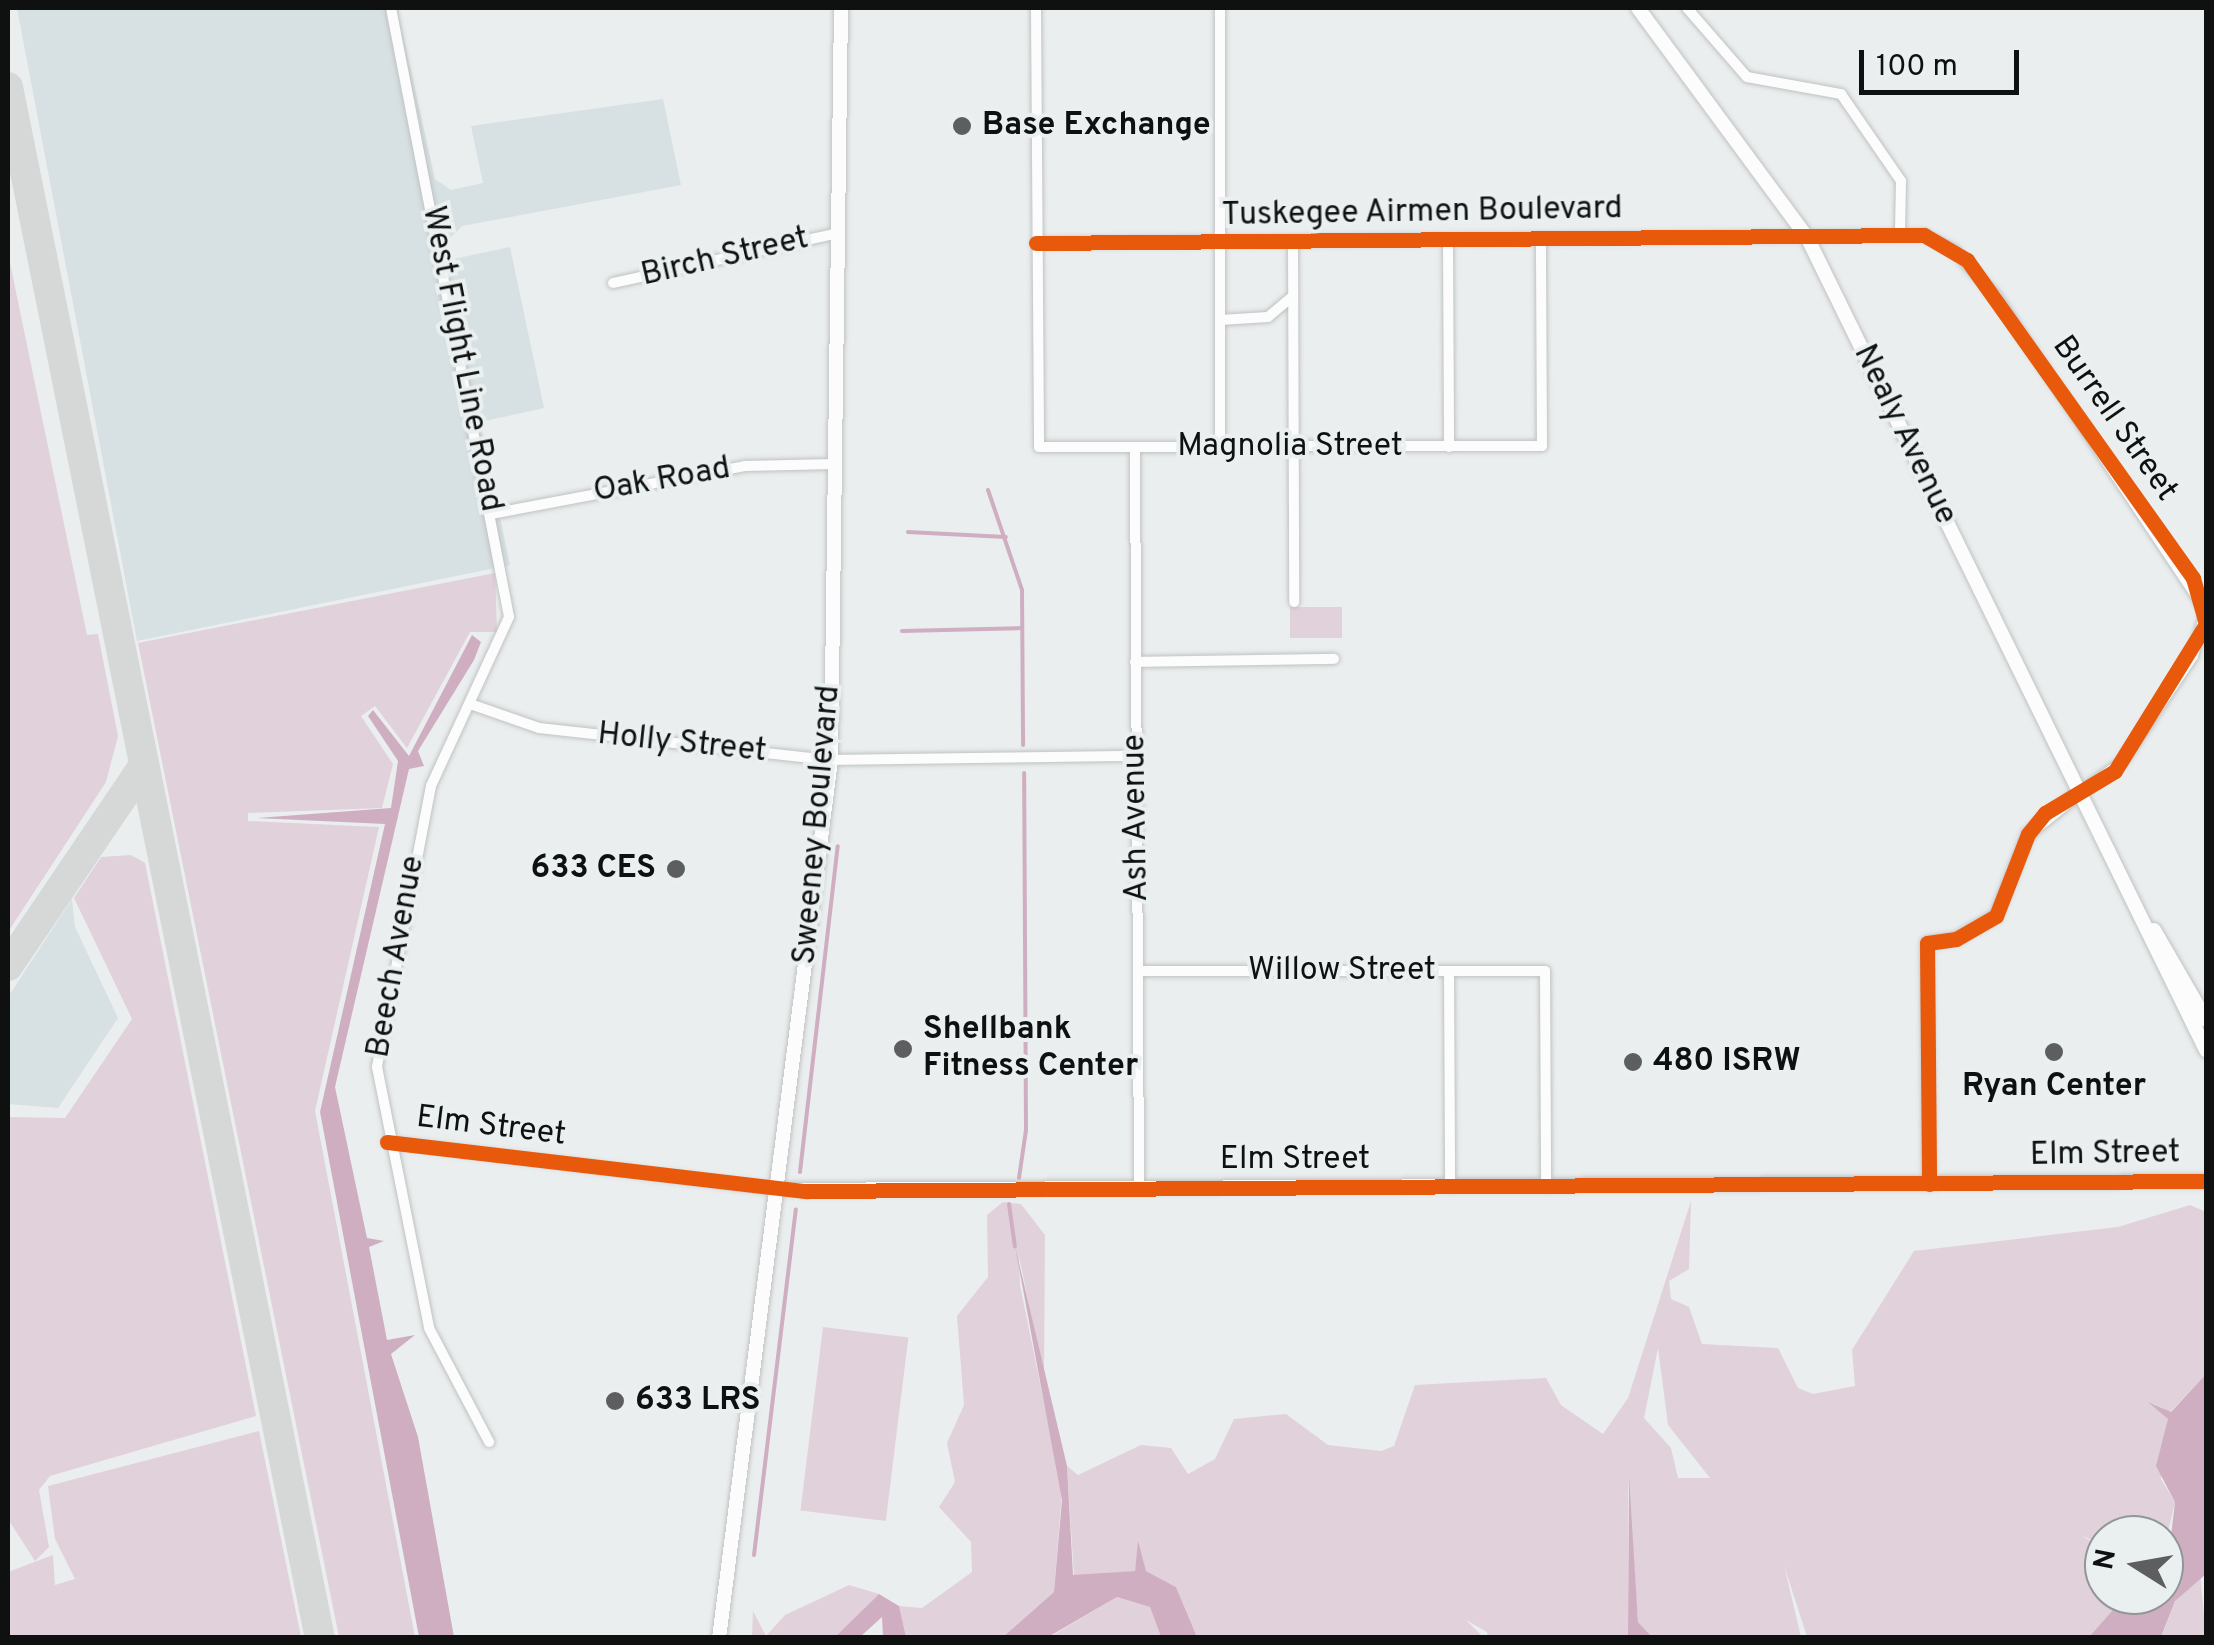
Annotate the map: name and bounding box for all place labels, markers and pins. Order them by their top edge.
place label: Base Exchange [982,107,1211,145]
marker: Base Exchange [951,115,973,137]
place label: 633 CES [531,850,656,888]
marker: 633 CES [665,858,687,880]
place label: Shellbank Fitness Center [923,1012,1138,1087]
marker: Shellbank Fitness Center [892,1038,914,1060]
marker: Ryan Center [2043,1041,2065,1063]
place label: 480 ISRW [1653,1043,1801,1081]
marker: 480 ISRW [1622,1051,1644,1073]
place label: Ryan Center [1962,1068,2146,1106]
place label: 633 LRS [635,1382,760,1420]
marker: 633 LRS [604,1390,626,1412]

